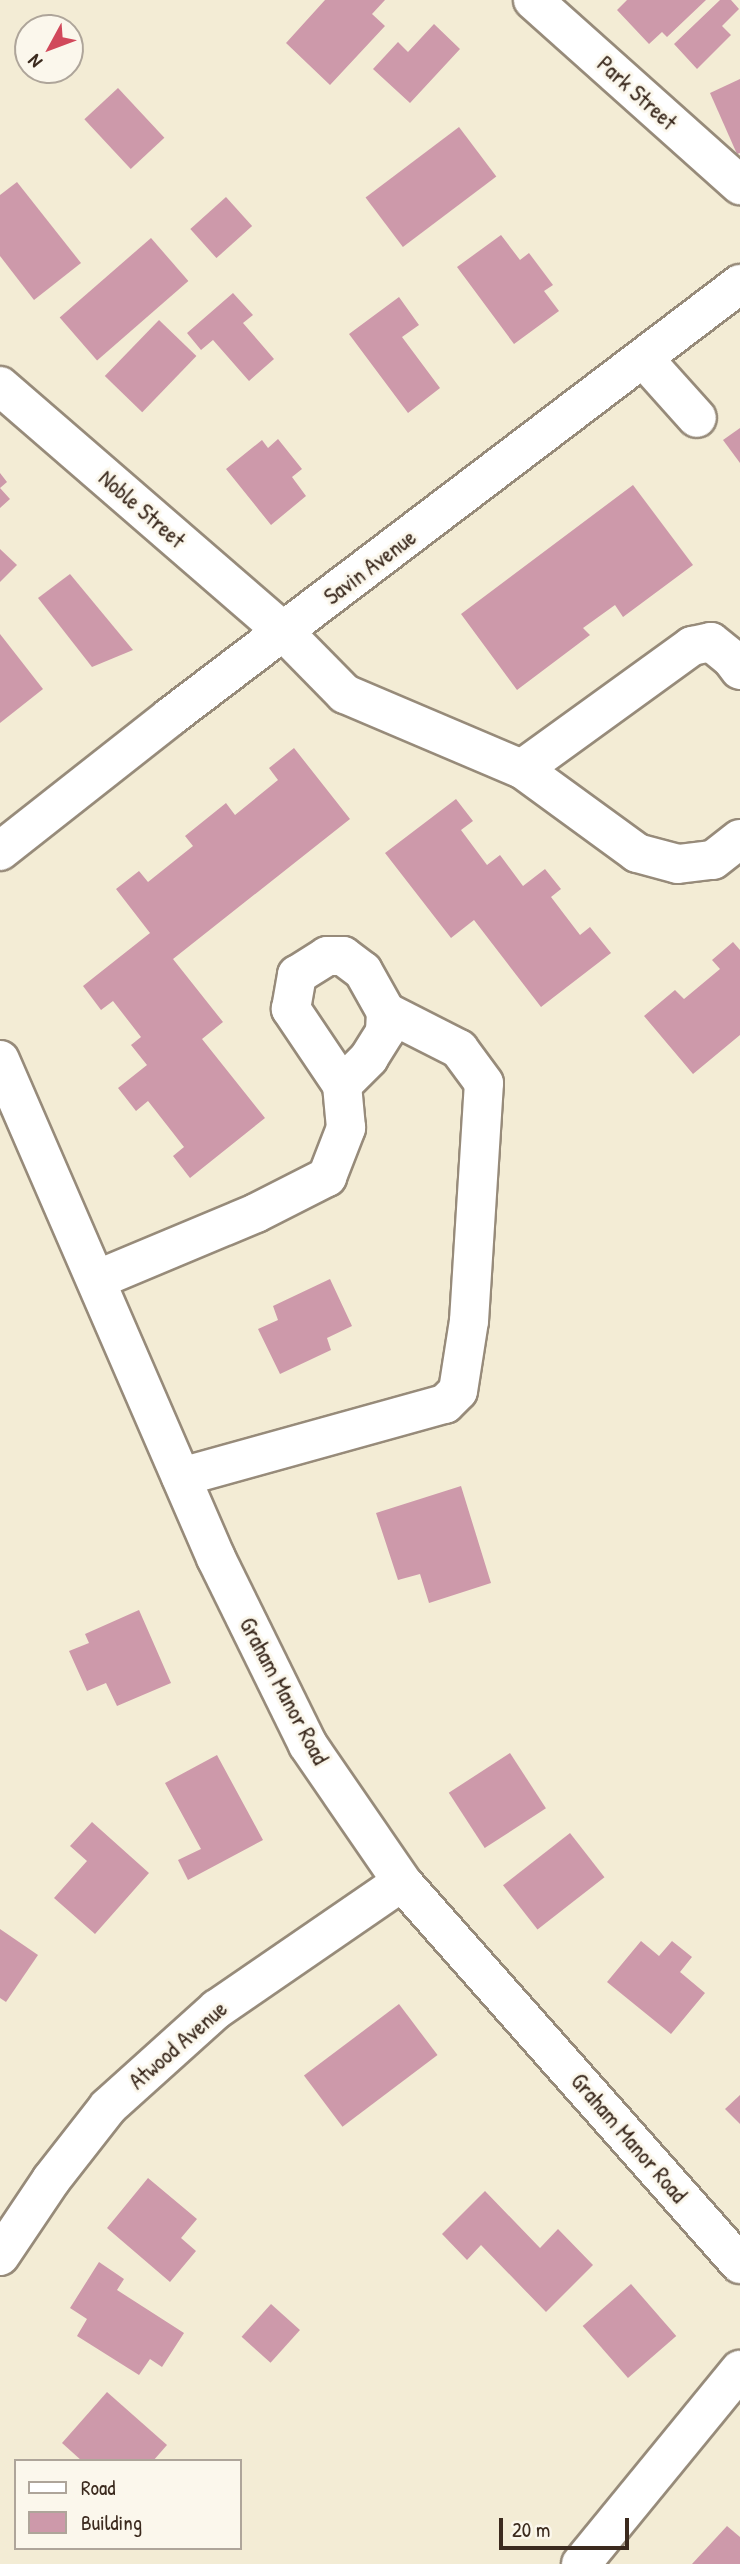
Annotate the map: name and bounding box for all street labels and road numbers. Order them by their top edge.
street label: Park Street [592,50,682,136]
street label: Noble Street [93,464,191,554]
street label: Savin Avenue [319,523,421,611]
street label: Graham Manor Road [234,1613,334,1769]
street label: Atwood Avenue [123,1995,233,2095]
street label: Graham Manor Road [565,2068,693,2208]

